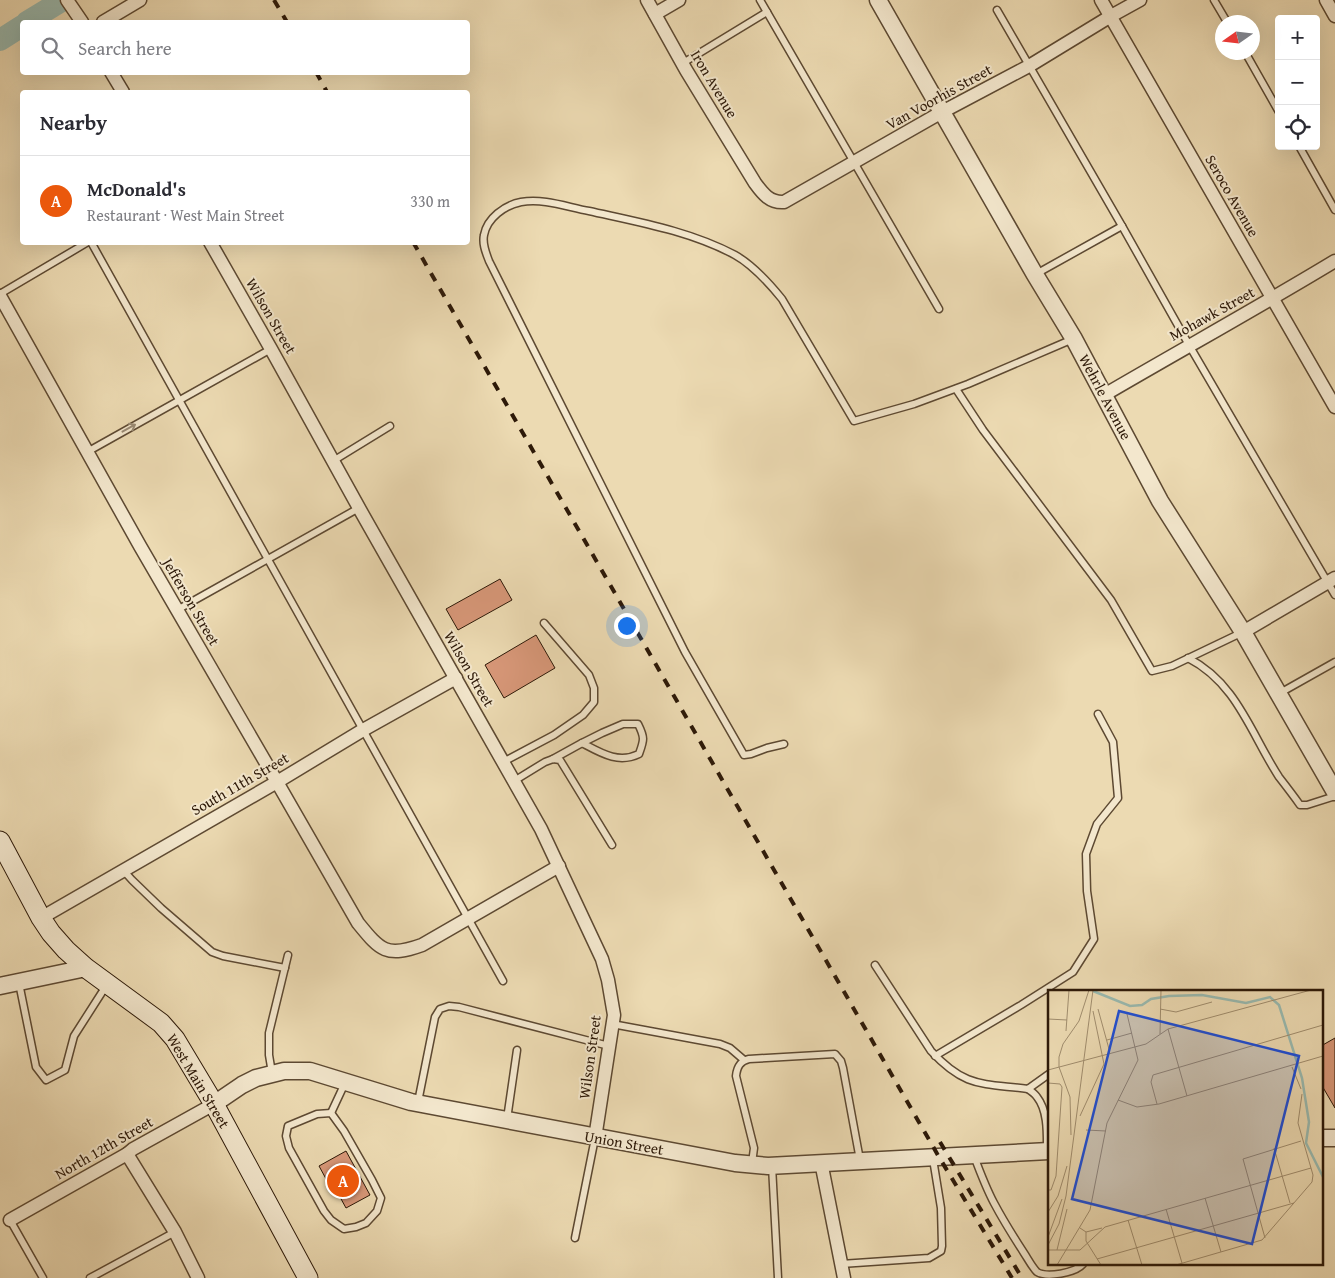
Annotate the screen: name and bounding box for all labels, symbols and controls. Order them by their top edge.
north arrow [1215,15,1260,60]
map controls [1275,15,1320,150]
button: + [1275,15,1320,60]
search box [20,20,470,75]
icon: search [38,34,66,62]
text: Search here [78,34,172,62]
street label: Iron Avenue [686,46,743,122]
street label: Van Voorhis Street [882,58,996,134]
button: − [1275,60,1320,105]
button: locate [1275,105,1320,150]
text: Nearby [40,107,107,138]
street label: Seroco Avenue [1200,151,1264,241]
text: McDonald's [87,175,186,203]
text: A [51,189,61,213]
text: 330 m [410,189,450,213]
text: Restaurant · West Main Street [87,203,284,227]
street label: Wilson Street [241,274,302,358]
street label: Mohawk Street [1165,281,1259,346]
street label: Wehrle Avenue [1074,350,1137,443]
one-way arrow [122,423,137,433]
street label: Jefferson Street [157,552,225,650]
your location [614,613,640,639]
street label: Wilson Street [439,627,500,711]
street label: South 11th Street [187,747,293,820]
inset map [1048,990,1322,1266]
street label: Wilson Street [573,1013,606,1100]
street label: West Main Street [162,1029,235,1133]
street label: North 12th Street [51,1111,157,1184]
street label: Union Street [583,1125,666,1160]
pin: A [327,1162,359,1200]

